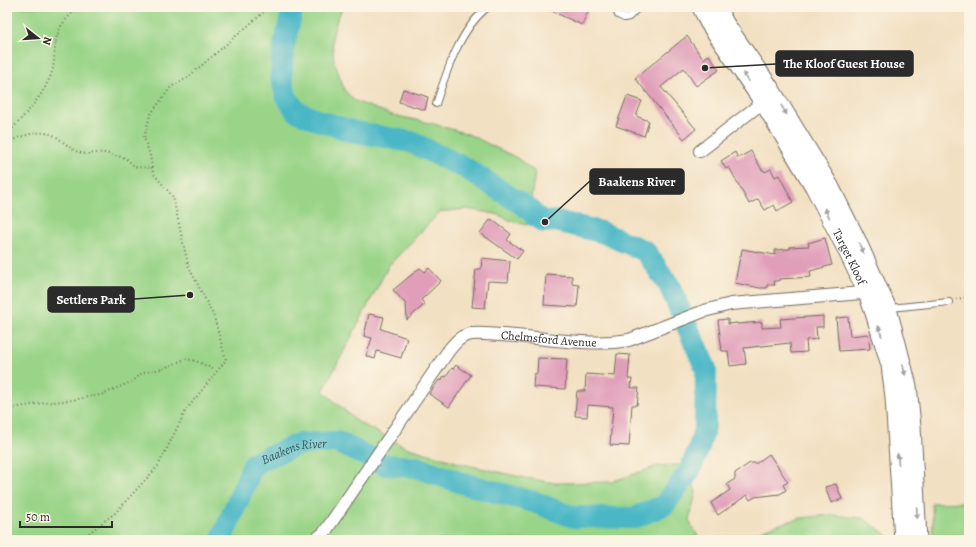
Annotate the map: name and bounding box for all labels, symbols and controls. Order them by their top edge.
north arrow [18,18,58,58]
text: N [39,35,55,47]
callout: The Kloof Guest House [776,51,913,76]
text: The Kloof Guest House [783,55,905,72]
one-way arrow [742,72,750,82]
one-way arrow [780,104,787,116]
callout: Baakens River [590,169,684,194]
text: Baakens River [598,173,676,190]
one-way arrow [824,207,830,218]
street label: Target Kloof [829,226,871,289]
one-way arrow [858,242,864,254]
callout: Settlers Park [48,287,134,312]
text: Settlers Park [56,291,126,308]
one-way arrow [877,325,883,337]
street label: Chelmsford Avenue [500,327,597,350]
one-way arrow [901,364,907,376]
water label: Baakens River [258,434,327,468]
one-way arrow [894,453,901,465]
scale bar [20,503,112,529]
one-way arrow [914,507,920,520]
text: 50 m [26,509,50,525]

